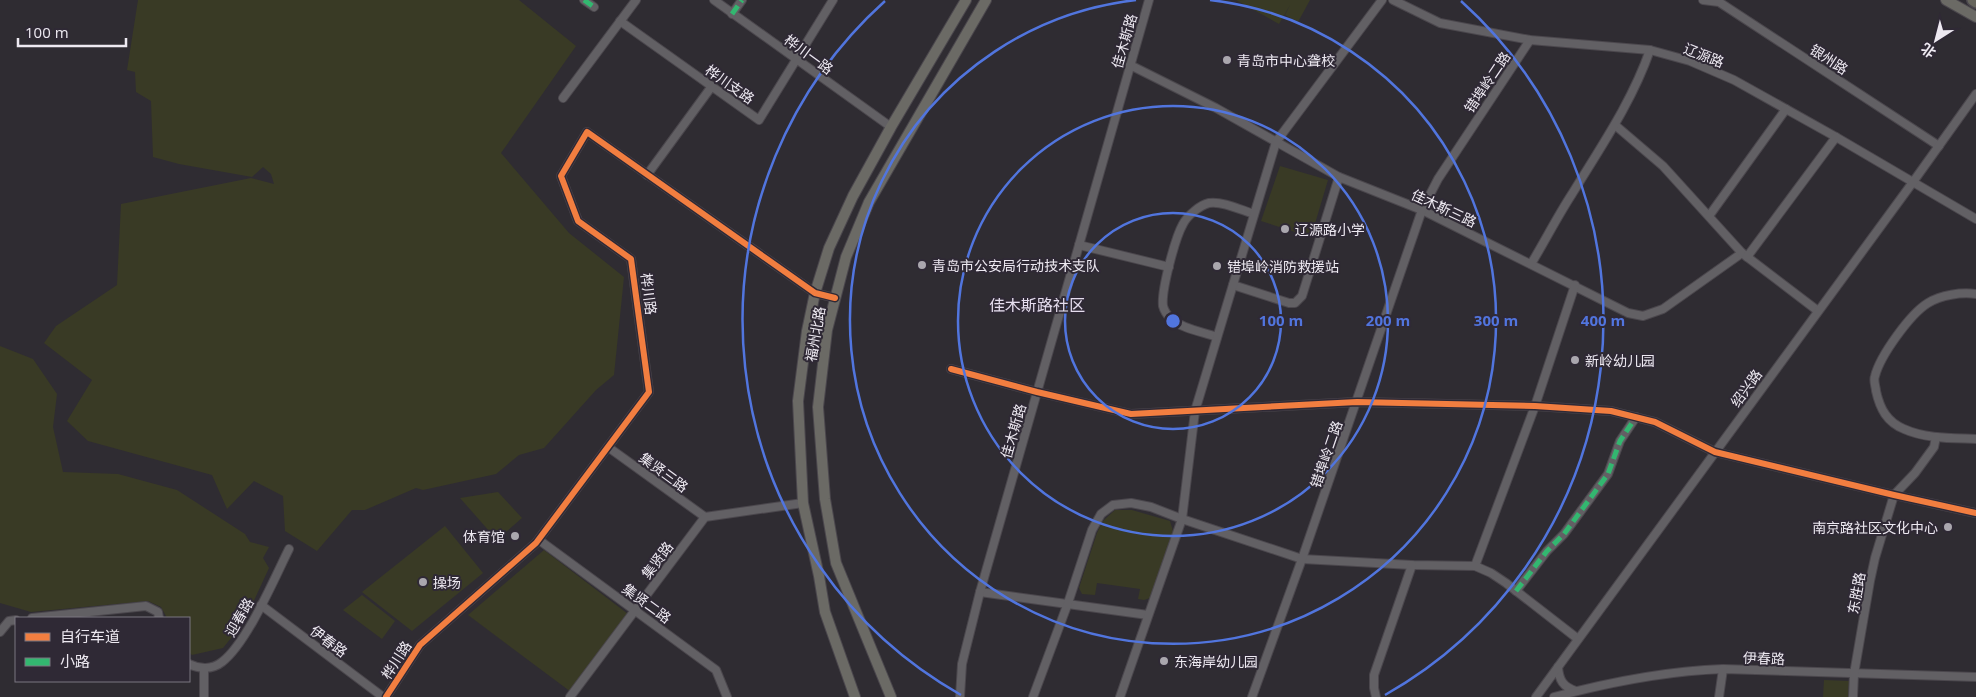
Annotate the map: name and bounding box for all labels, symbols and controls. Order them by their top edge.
street label: 佳木斯路 [1107,11,1141,71]
scale bar [18,15,125,47]
north arrow [1911,15,1961,65]
text: 100 m [25,22,69,42]
street label: 桦川一路 [781,30,837,78]
street label: 辽源路 [1681,39,1727,71]
text: 北 [1917,39,1939,63]
street label: 银州路 [1806,40,1852,78]
street label: 错埠岭二路 [1460,48,1514,116]
place label: 青岛市中心聋校 [1237,51,1335,70]
marker: 青岛市中心聋校 [1221,54,1233,66]
street label: 桦川支路 [702,60,758,108]
street label: 佳木斯三路 [1408,185,1480,231]
place label: 辽源路小学 [1295,220,1365,239]
marker: 辽源路小学 [1279,223,1291,235]
place label: 青岛市公安局行动技术支队 [932,256,1100,275]
place label: 错埠岭消防救援站 [1227,257,1339,276]
marker: 青岛市公安局行动技术支队 [916,259,928,271]
marker: 错埠岭消防救援站 [1211,260,1223,272]
street label: 桦川路 [637,272,661,316]
district label: 佳木斯路社区 [989,294,1085,316]
street label: 福州北路 [801,305,829,363]
text: 100 m [1259,310,1303,330]
text: 200 m [1366,310,1410,330]
text: 300 m [1474,310,1518,330]
text: 400 m [1581,310,1625,330]
centre of rings [1164,312,1182,330]
place label: 新岭幼儿园 [1585,351,1655,370]
marker: 新岭幼儿园 [1569,354,1581,366]
street label: 绍兴路 [1726,365,1766,411]
street label: 佳木斯路 [996,401,1030,461]
street label: 错埠岭二路 [1306,418,1346,490]
street label: 集贤三路 [636,448,692,496]
place label: 南京路社区文化中心 [1812,518,1938,537]
marker: 南京路社区文化中心 [1942,521,1954,533]
place label: 体育馆 [463,527,505,546]
marker: 体育馆 [509,530,521,542]
street label: 集贤路 [637,538,677,582]
street label: 东胜路 [1843,571,1869,615]
place label: 操场 [433,573,461,592]
marker: 操场 [417,576,429,588]
street label: 集贤二路 [619,579,675,627]
street label: 迎春路 [220,594,258,640]
legend [15,617,190,682]
street label: 伊春路 [307,621,351,661]
text: 自行车道 [60,626,120,646]
street label: 桦川路 [377,637,415,683]
street label: 伊春路 [1743,648,1785,668]
text: 小路 [60,651,90,671]
place label: 东海岸幼儿园 [1174,652,1258,671]
marker: 东海岸幼儿园 [1158,655,1170,667]

